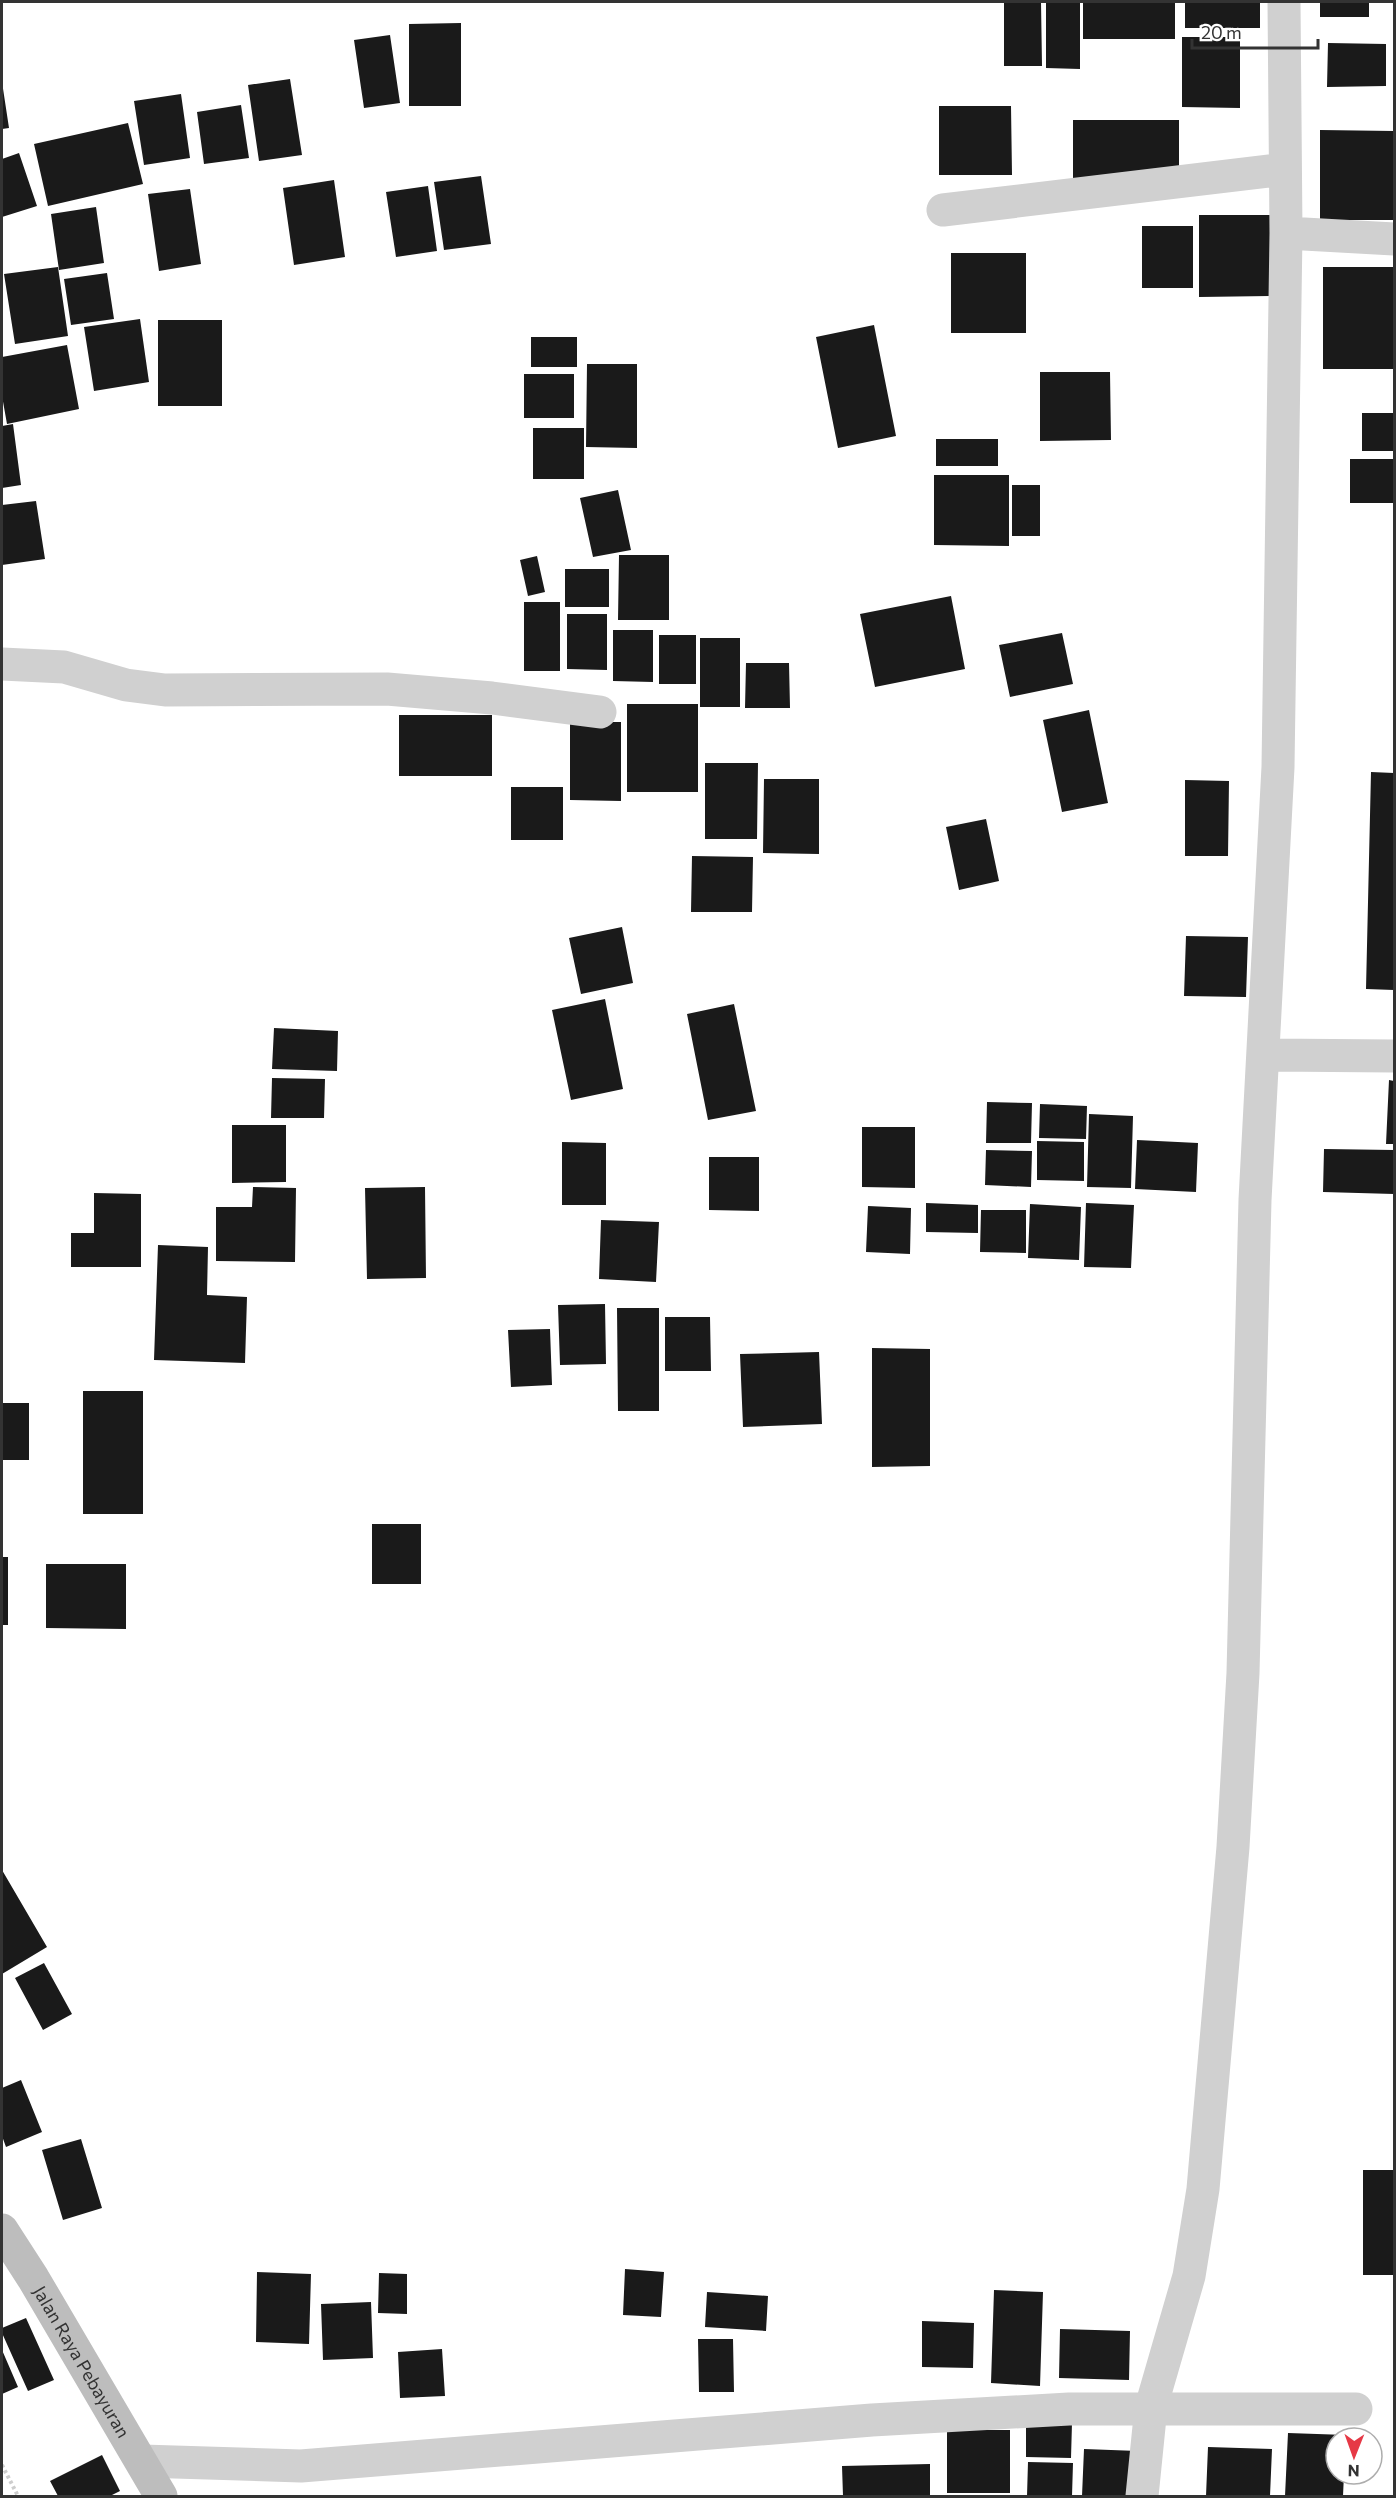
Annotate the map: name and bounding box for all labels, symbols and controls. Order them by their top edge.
scale bar [1192,12,1318,50]
text: 20 m [1201,21,1242,43]
street label: Jalan Raya Pebayuran [29,2282,135,2441]
north arrow [1324,2426,1384,2486]
text: N [1348,2462,1360,2481]

